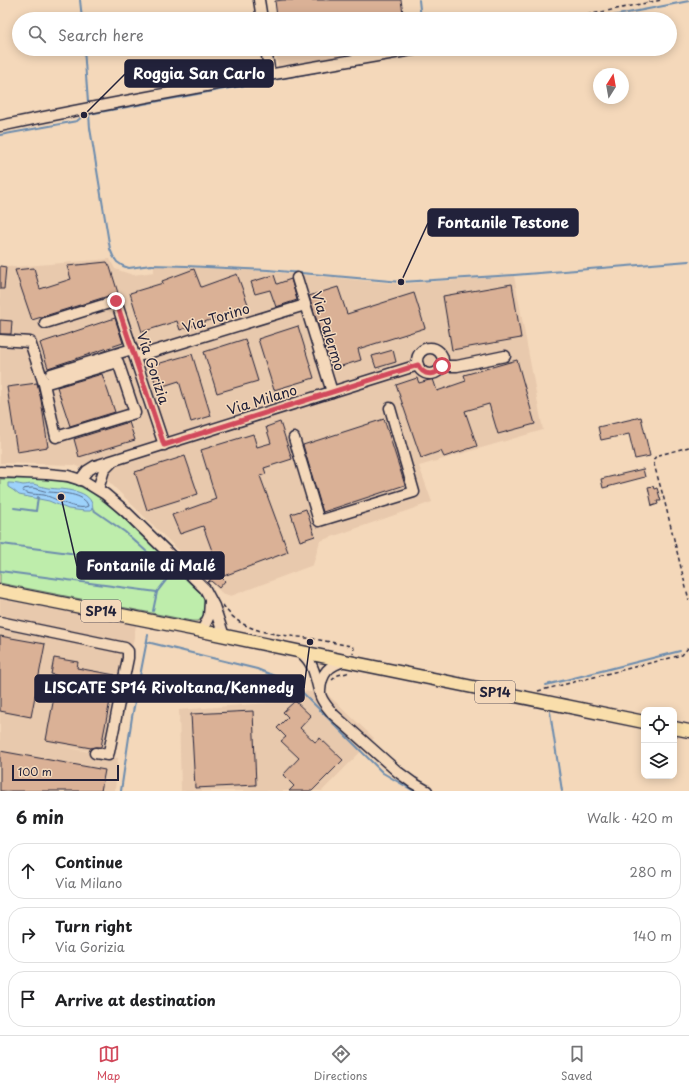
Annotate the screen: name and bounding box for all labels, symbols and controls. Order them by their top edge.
search box [12,12,677,56]
icon: search [26,23,48,45]
text: Search here [58,23,144,46]
callout: Roggia San Carlo [125,60,273,87]
text: Roggia San Carlo [133,61,265,84]
north arrow [593,68,629,104]
callout: Fontanile Testone [428,209,578,236]
text: Fontanile Testone [437,210,569,233]
street label: Via Palermo [306,289,351,373]
route end [107,292,125,310]
street label: Via Torino [180,297,252,338]
street label: Via Gorizia [132,329,175,407]
route start [433,357,451,375]
street label: Via Milano [224,379,300,420]
callout: Fontanile di Malé [77,552,224,579]
text: Fontanile di Malé [86,553,216,576]
road number: SP14 [81,600,121,622]
callout: LISCATE SP14 Rivoltana/Kennedy [35,675,304,702]
text: LISCATE SP14 Rivoltana/Kennedy [44,675,294,698]
road number: SP14 [475,681,515,703]
map controls [641,707,677,779]
button: locate [641,707,677,743]
button: layers [641,743,677,779]
scale bar [12,763,119,782]
text: 100 m [18,763,52,780]
text: 6 min [16,804,64,830]
text: Walk · 420 m [587,808,673,827]
text: Continue [55,850,123,873]
icon: ahead [17,860,39,882]
text: 280 m [630,862,672,881]
text: Via Milano [55,873,122,892]
text: Turn right [55,914,132,937]
icon: right [17,924,39,946]
text: 140 m [633,926,672,945]
text: Via Gorizia [55,937,125,956]
icon: arrive [17,988,39,1010]
text: Arrive at destination [55,988,216,1011]
tab: Map [97,1043,120,1084]
tab: Directions [314,1043,367,1084]
tab: Saved [561,1043,592,1084]

